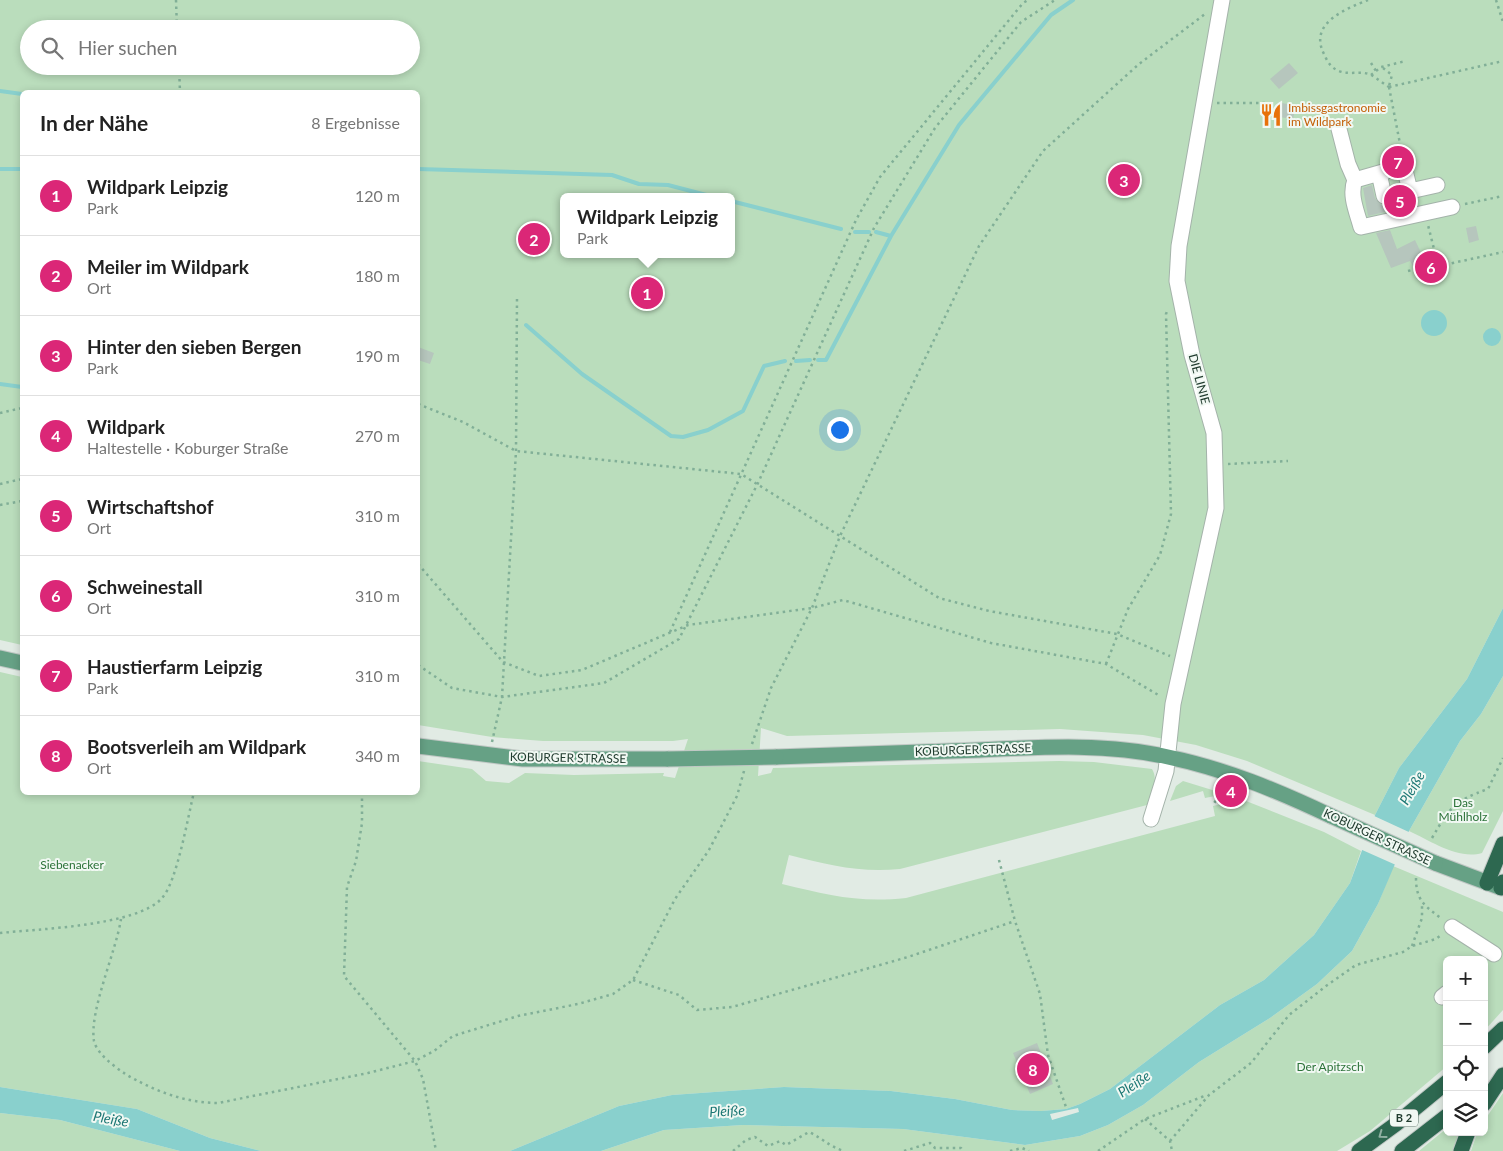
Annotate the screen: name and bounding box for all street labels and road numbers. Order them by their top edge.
street label: DIE LINIE [1186,352,1213,406]
street label: KOBURGER STRASSE [914,740,1032,759]
street label: KOBURGER STRASSE [510,749,626,766]
street label: KOBURGER STRASSE [1321,805,1433,868]
road number: B 2 [1390,1110,1418,1126]

